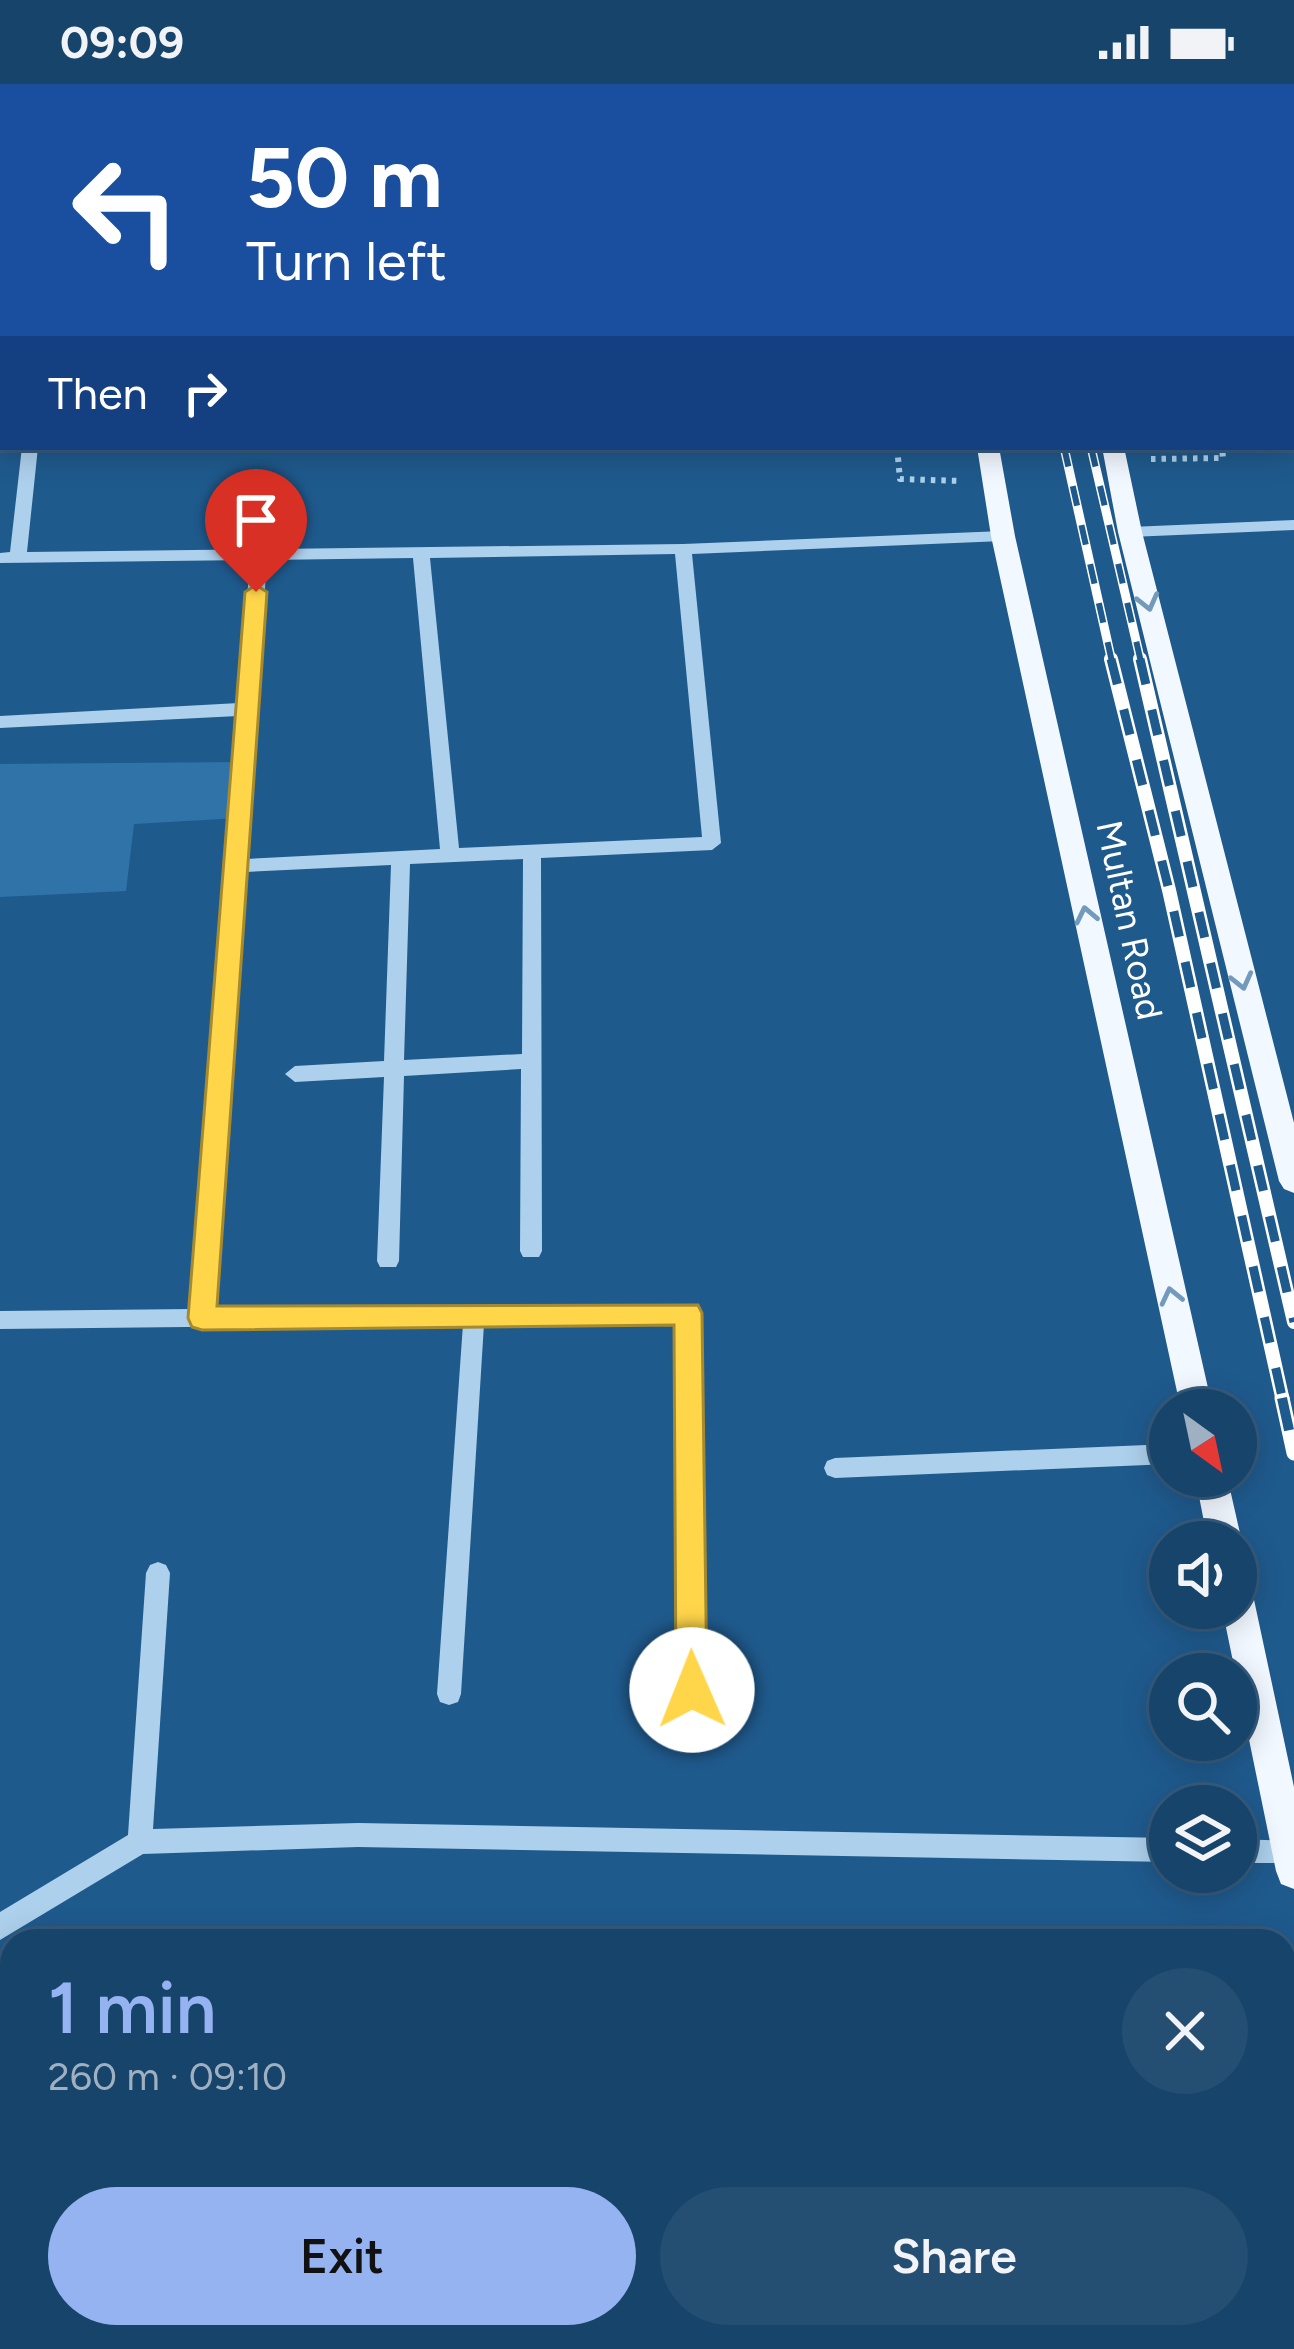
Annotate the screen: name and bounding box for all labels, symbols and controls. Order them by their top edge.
text: 09:09 [60,15,184,69]
text: 50 m [246,127,442,228]
icon: left [48,132,204,288]
text: Turn left [246,229,447,294]
icon: right [172,360,238,426]
text: Then [48,366,148,420]
pin [205,469,307,592]
icon: arrive [223,487,289,553]
one-way arrow [1134,592,1159,612]
street label: Multan Road [1087,817,1172,1023]
one-way arrow [1075,906,1100,926]
one-way arrow [1228,970,1253,990]
one-way arrow [1160,1286,1185,1306]
north arrow [1149,1389,1257,1497]
map controls [1149,1389,1257,1893]
button: sound [1149,1521,1257,1629]
position arrow [629,1627,755,1753]
button: search [1149,1653,1257,1761]
button: layers [1149,1785,1257,1893]
text: 1 min [48,1965,216,2051]
button: close [1122,1968,1248,2094]
text: 260 m · 09:10 [48,2053,287,2100]
button: Exit [48,2187,636,2325]
button: Share [660,2187,1248,2325]

